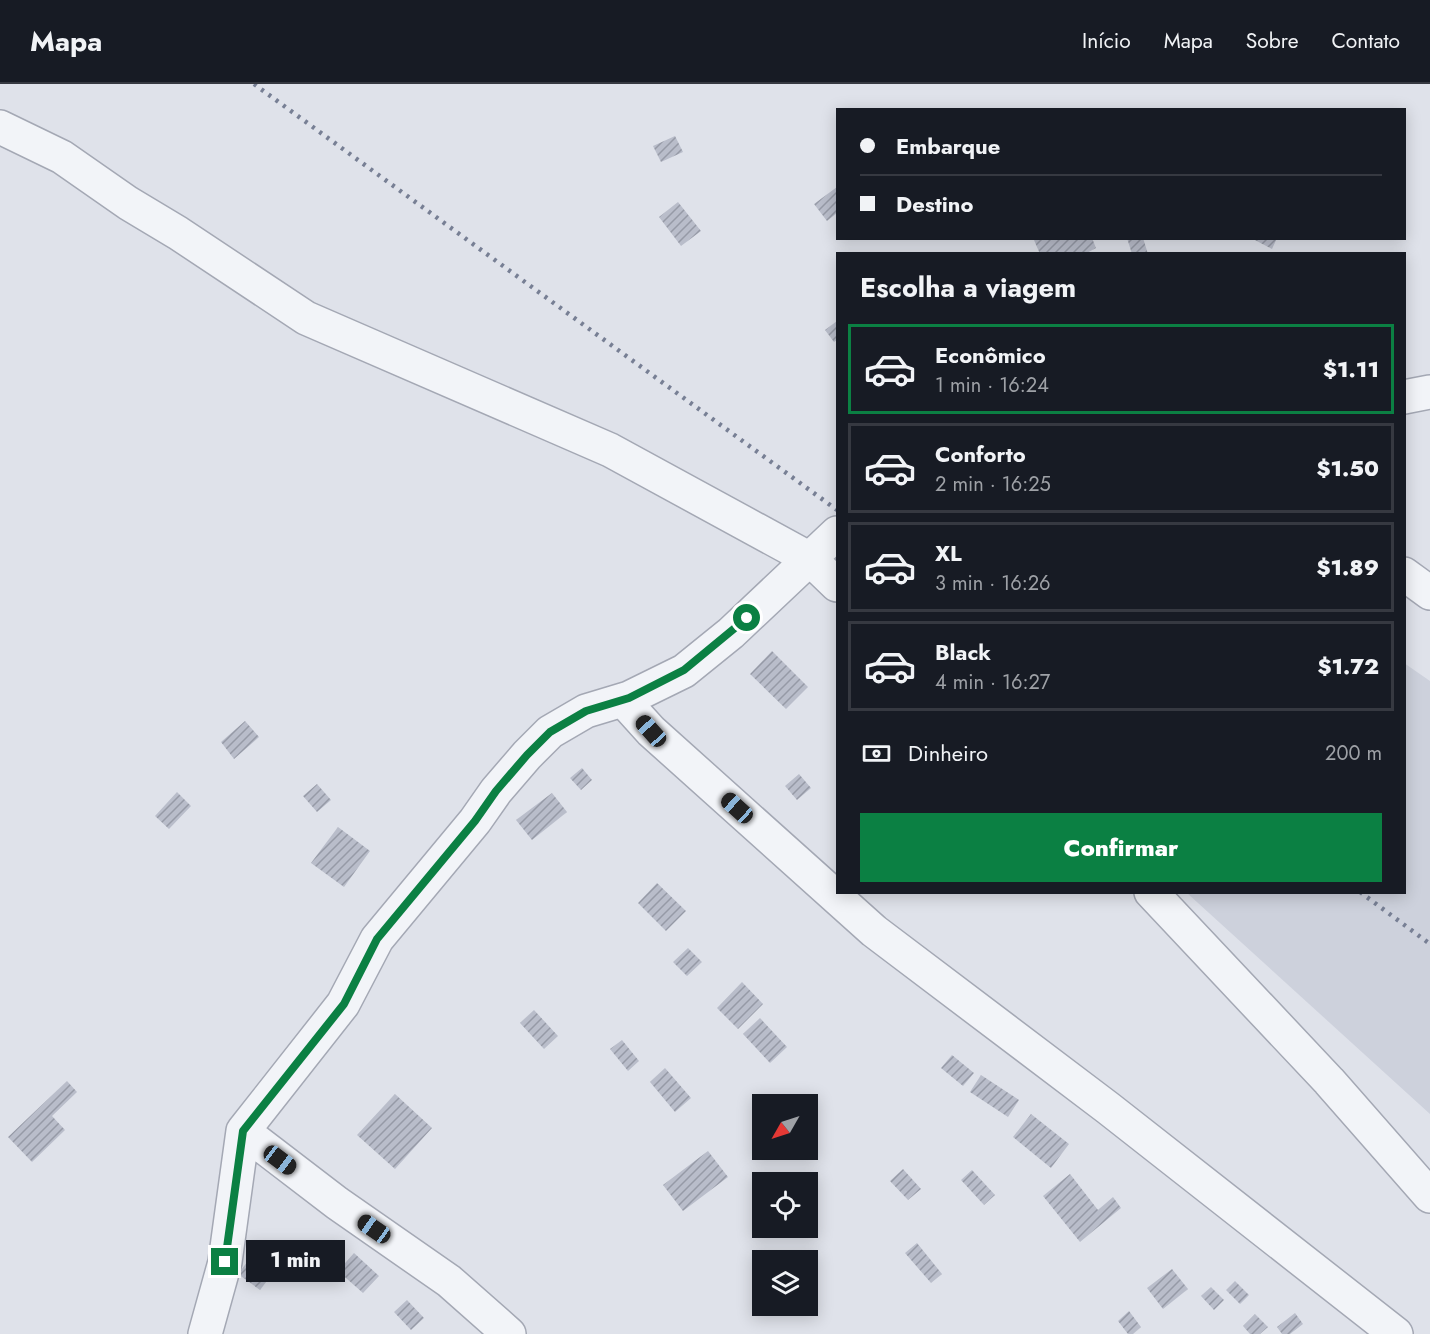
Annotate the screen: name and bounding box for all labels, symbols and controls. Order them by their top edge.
text: Mapa [30,21,102,62]
text: Início [1082,26,1131,56]
text: Mapa [1164,26,1213,56]
text: Sobre [1246,26,1298,56]
text: Contato [1331,26,1400,56]
text: Embarque [896,130,1000,162]
text: Destino [896,188,973,220]
text: Escolha a viagem [860,268,1076,307]
text: Econômico [935,339,1046,371]
icon: car [863,342,917,396]
text: $1.11 [1323,353,1379,385]
text: 1 min · 16:24 [935,371,1049,400]
text: Conforto [935,438,1026,470]
icon: car [863,441,917,495]
text: $1.50 [1317,452,1379,484]
text: 2 min · 16:25 [935,470,1051,499]
text: XL [935,537,962,569]
icon: car [863,540,917,594]
text: $1.89 [1317,551,1379,583]
text: 3 min · 16:26 [935,569,1051,598]
route start [733,604,760,631]
text: Black [935,636,991,668]
icon: car [863,639,917,693]
text: $1.72 [1317,650,1379,682]
text: 4 min · 16:27 [935,668,1050,697]
car [632,712,670,750]
icon: cash [860,737,893,770]
text: Dinheiro [908,737,988,769]
text: 200 m [1325,739,1382,768]
car [718,789,756,827]
button: Confirmar [860,813,1382,882]
north arrow [752,1094,818,1160]
map controls [752,1094,818,1316]
car [260,1142,300,1178]
button: locate [752,1172,818,1238]
car [354,1211,394,1247]
callout: 1 min [246,1241,345,1283]
text: 1 min [270,1246,321,1275]
route end [211,1248,238,1275]
button: layers [752,1250,818,1316]

